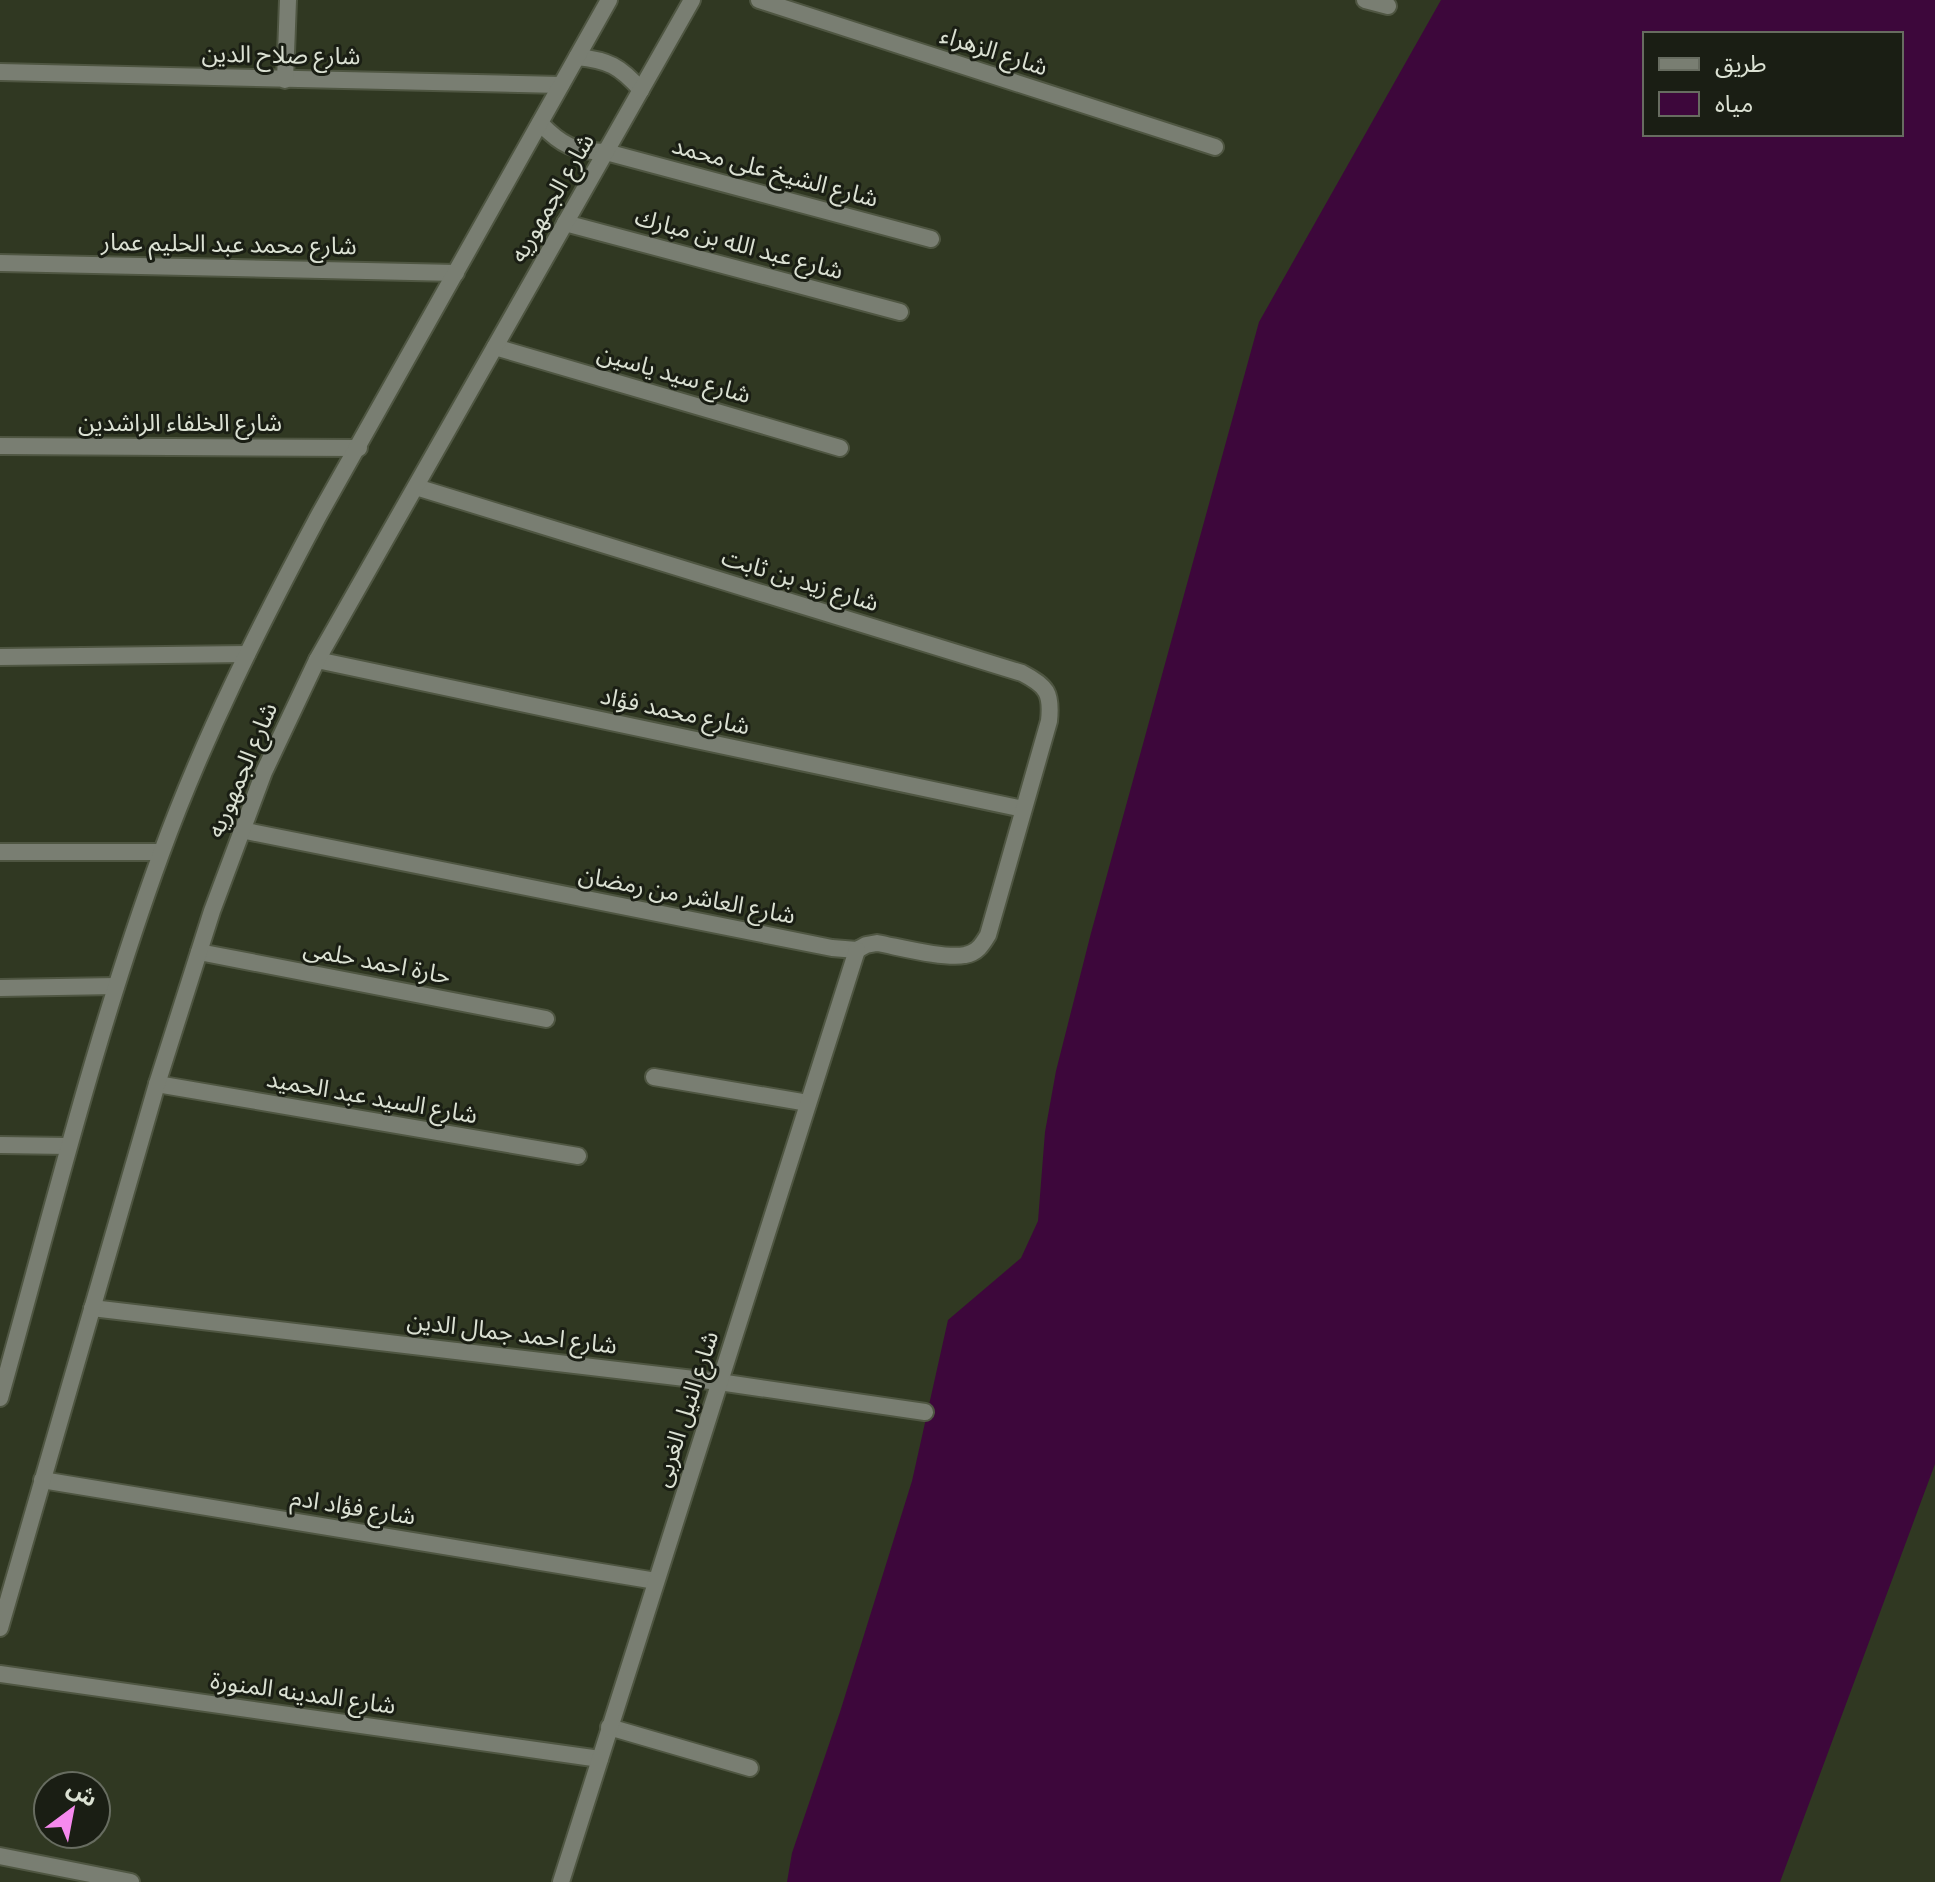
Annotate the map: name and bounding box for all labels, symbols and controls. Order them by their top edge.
street label: شارع الزهراء [936,21,1051,84]
legend [1643,32,1903,136]
street label: شارع صلاح الدين [201,40,361,73]
text: طريق [1715,50,1767,79]
text: مياه [1715,90,1753,118]
street label: شارع الجمهوريه [504,129,603,269]
street label: شارع الشيخ على محمد [668,131,881,216]
street label: شارع عبد الله بن مبارك [631,203,846,288]
street label: شارع محمد عبد الحليم عمار [100,228,357,263]
street label: شارع سيد ياسين [593,339,754,412]
street label: شارع الخلفاء الراشدين [78,409,282,440]
street label: شارع زيد بن ثابت [717,543,882,620]
street label: شارع محمد فؤاد [597,682,752,743]
street label: شارع الجمهوريه [201,698,286,843]
street label: شارع العاشر من رمضان [576,860,798,933]
street label: حارة احمد حلمى [301,934,453,990]
street label: شارع السيد عبد الحميد [264,1065,480,1132]
street label: شارع احمد جمال الدين [405,1306,619,1363]
street label: شارع النيل الغربى [648,1328,727,1491]
street label: شارع فؤاد ادم [288,1483,417,1535]
street label: شارع المدينه المنورة [208,1666,397,1723]
north arrow [32,1770,112,1850]
text: ش [62,1774,102,1813]

